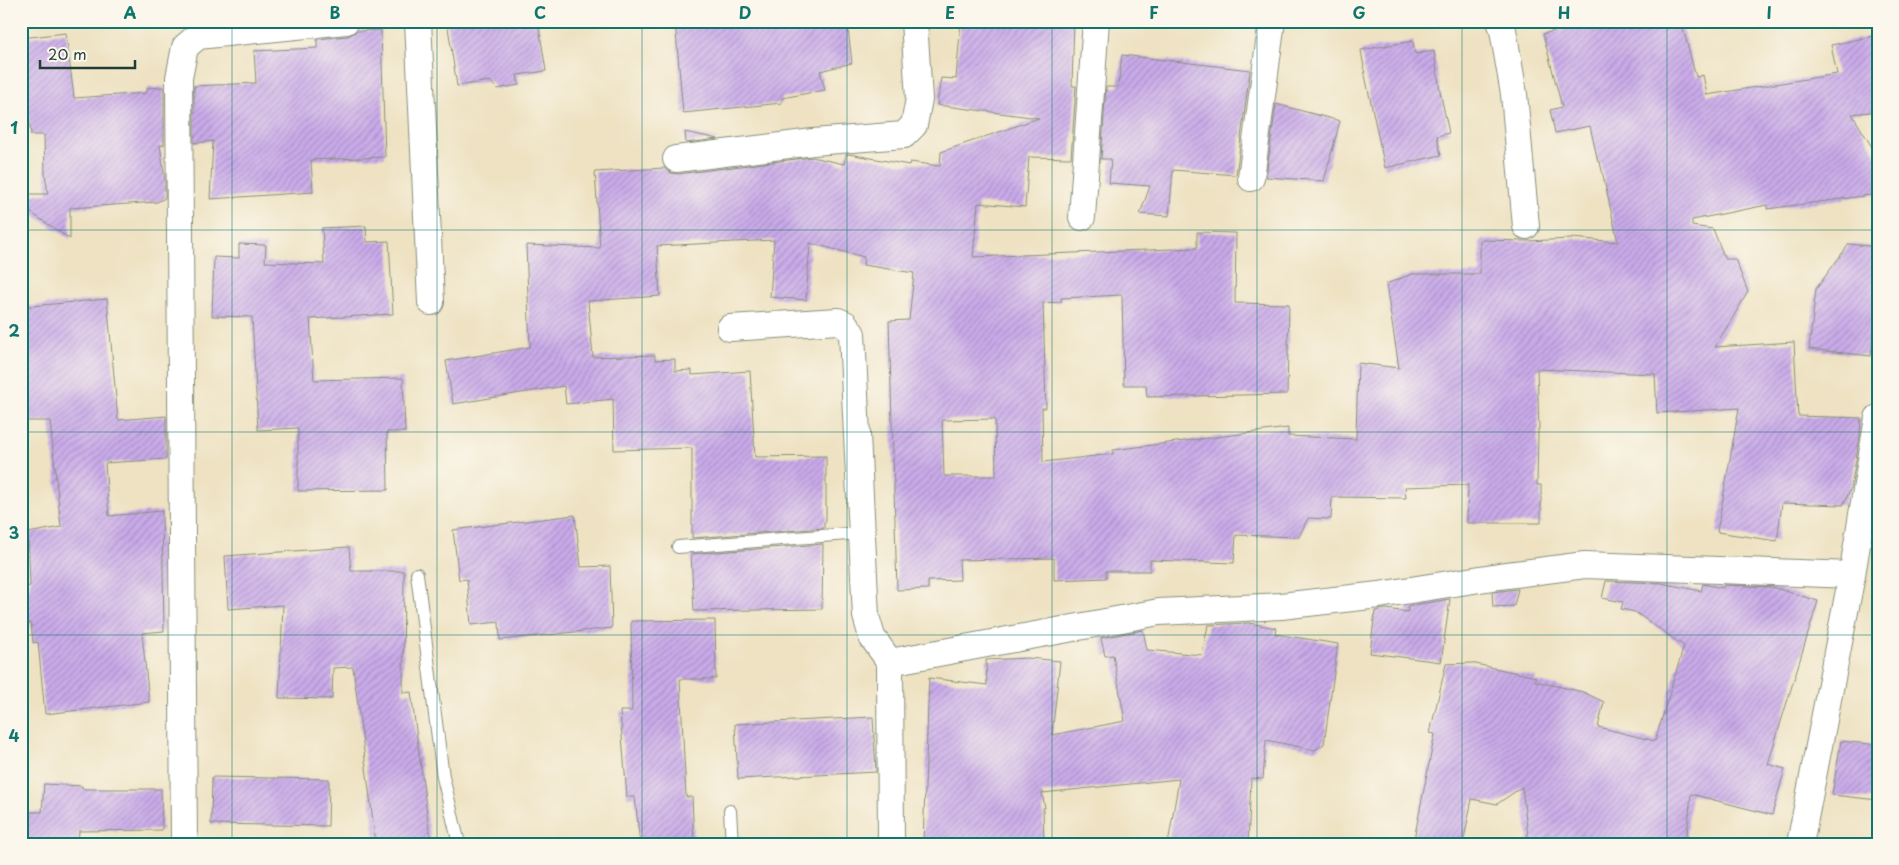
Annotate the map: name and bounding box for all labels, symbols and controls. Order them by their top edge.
text: A [124,0,137,24]
text: B [330,0,341,24]
text: C [534,0,546,24]
text: D [739,0,751,24]
text: E [945,0,955,24]
text: F [1149,0,1159,24]
text: G [1352,0,1366,24]
text: H [1558,0,1570,24]
text: I [1766,0,1772,24]
scale bar [40,38,135,70]
text: 20 m [48,42,87,65]
text: 1 [10,115,18,139]
text: 2 [8,318,20,342]
text: 3 [9,520,19,544]
text: 4 [9,723,20,747]

